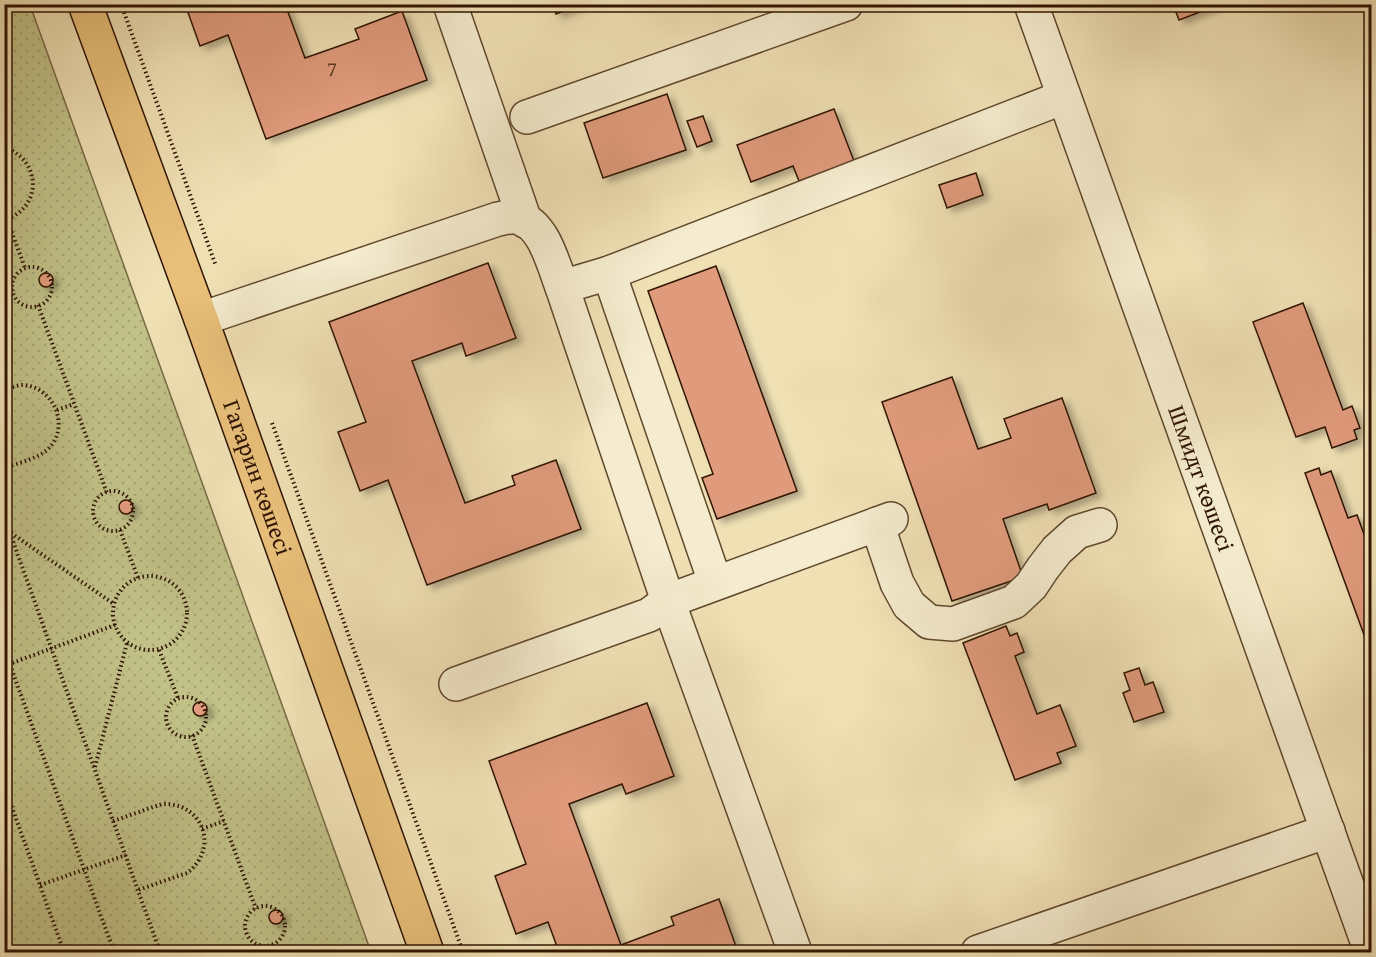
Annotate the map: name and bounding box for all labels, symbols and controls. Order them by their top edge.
house number: 7 [327,53,337,84]
street label: Гагарин көшесі [214,395,302,560]
street label: Шмидт көшесі [1159,400,1244,556]

